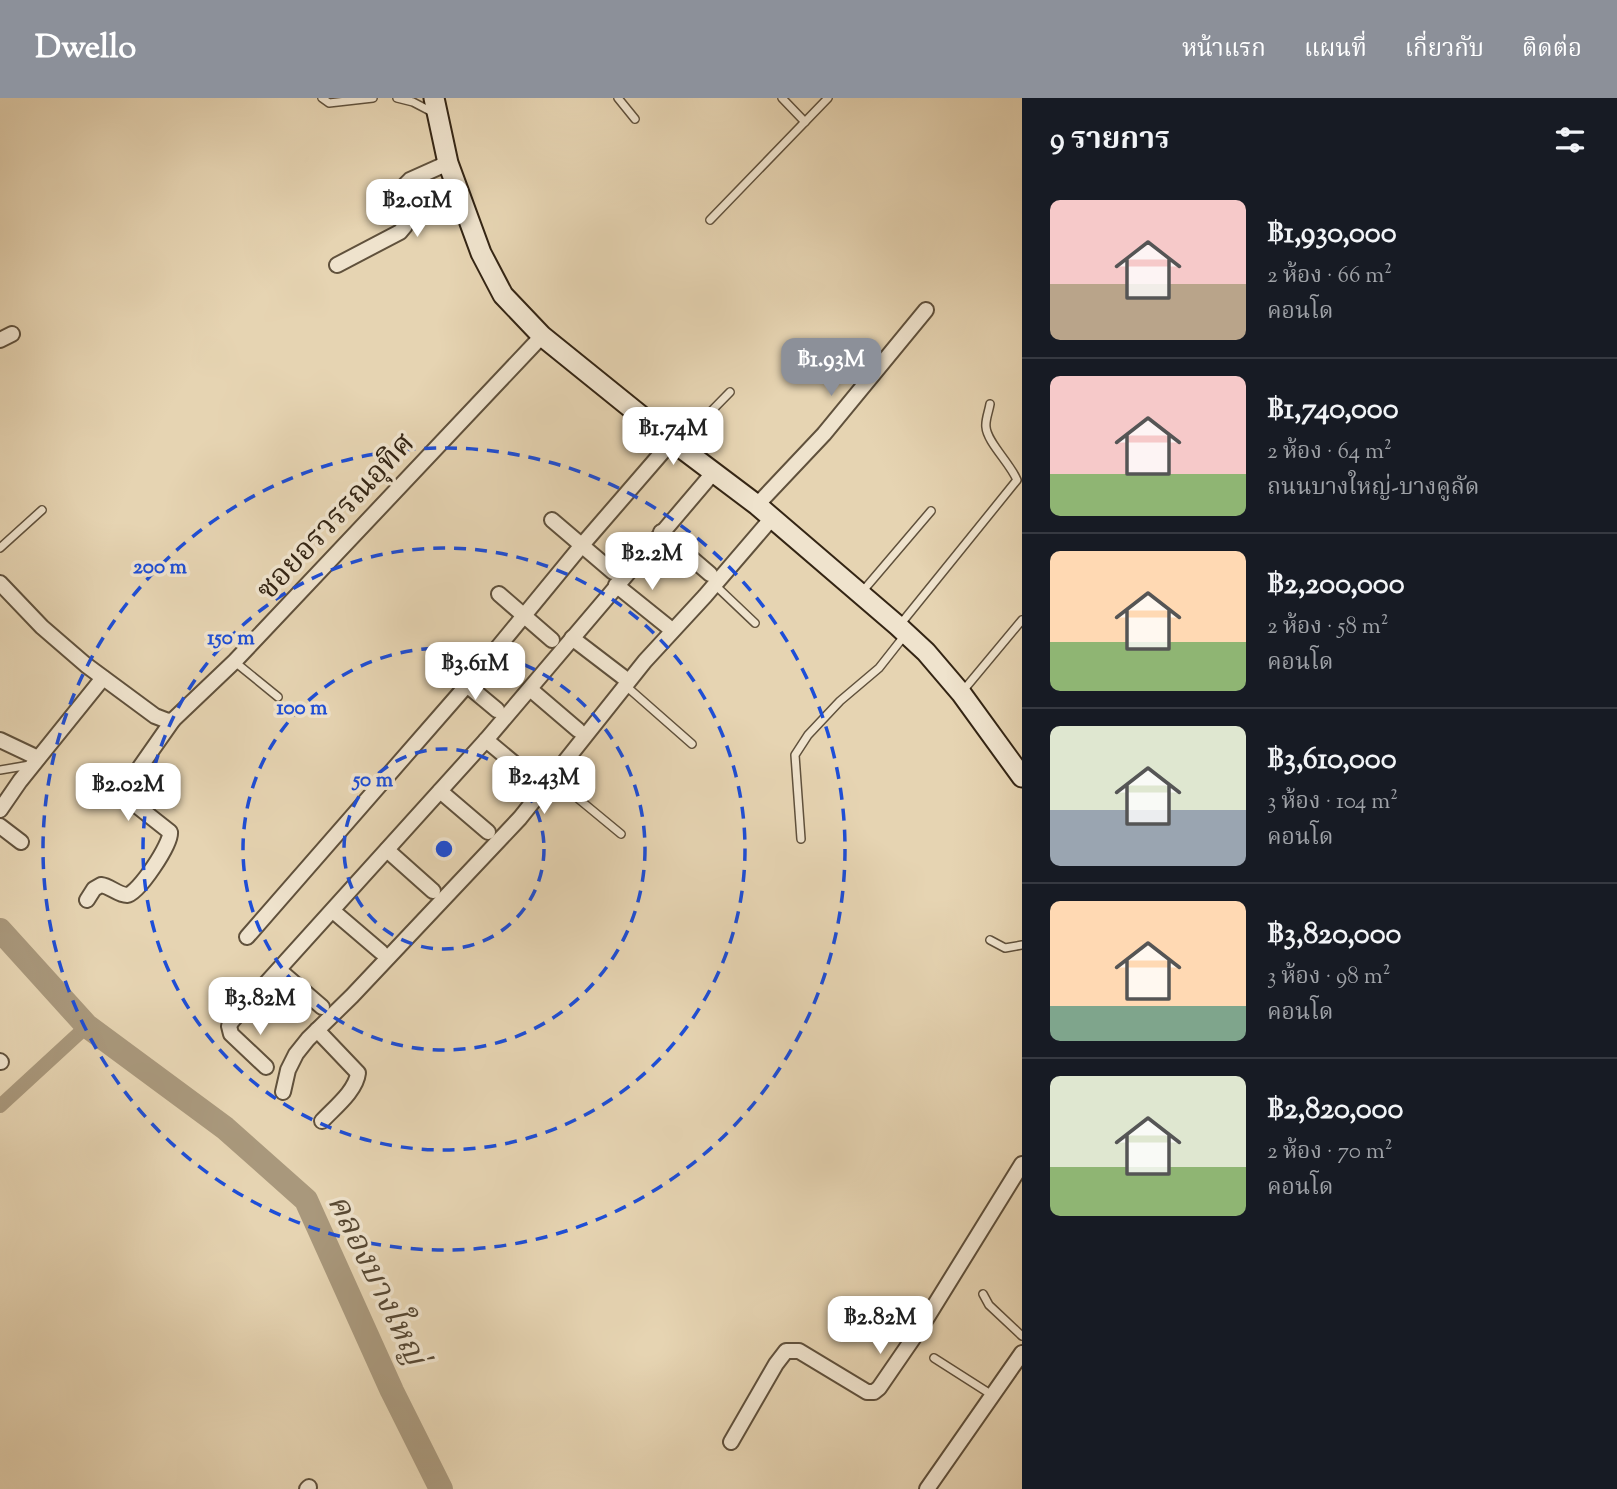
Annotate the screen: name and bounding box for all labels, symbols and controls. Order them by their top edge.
text: Dwello [35,25,136,73]
text: หน้าแรก [1182,33,1266,67]
text: แผนที่ [1304,33,1367,67]
text: เกี่ยวกับ [1405,33,1484,67]
text: ติดต่อ [1522,33,1582,67]
text: 9 รายการ [1050,119,1170,162]
icon: filters [1551,121,1589,159]
pin: ฿2.01M [360,180,474,239]
text: ฿2.01M [382,185,452,218]
text: ฿1,930,000 [1267,213,1397,256]
icon: home [1106,228,1190,312]
text: 2 ห้อง · 66 m² [1267,260,1392,293]
text: คอนโด [1267,296,1334,329]
pin: ฿1.93M [774,338,888,398]
text: ฿1.93M [797,344,865,377]
text: ฿1,740,000 [1267,389,1399,432]
icon: home [1106,404,1190,488]
pin: ฿1.74M [616,408,730,467]
text: ฿1.74M [638,413,708,446]
street label: ซอยอรวรรณอุทิศ [248,424,426,611]
text: 2 ห้อง · 64 m² [1267,436,1392,469]
text: ถนนบางใหญ่-บางคูลัด [1267,472,1479,505]
pin: ฿2.2M [603,532,701,592]
text: ฿2.2M [621,538,683,571]
text: 200 m [133,553,188,583]
text: ฿2,200,000 [1267,564,1405,607]
icon: home [1106,579,1190,663]
text: 2 ห้อง · 58 m² [1267,611,1389,644]
text: 150 m [207,624,255,654]
pin: ฿3.61M [418,642,532,702]
text: คอนโด [1267,647,1334,680]
text: ฿3.61M [441,648,509,681]
text: 100 m [277,694,328,724]
text: ฿3,610,000 [1267,739,1397,782]
icon: home [1106,754,1190,838]
pin: ฿2.43M [487,756,601,816]
text: ฿2.43M [508,762,580,795]
pin: ฿2.02M [71,764,185,823]
text: 50 m [351,766,394,796]
text: ฿2.02M [92,769,164,802]
text: 3 ห้อง · 104 m² [1267,786,1398,819]
text: คอนโด [1267,822,1334,855]
centre of rings [432,837,456,861]
text: ฿3,820,000 [1267,914,1401,957]
icon: home [1106,929,1190,1013]
text: 3 ห้อง · 98 m² [1267,961,1390,994]
pin: ฿3.82M [203,978,317,1037]
text: ฿3.82M [224,983,296,1016]
text: คอนโด [1267,997,1334,1030]
text: ฿2,820,000 [1267,1089,1403,1132]
icon: home [1106,1104,1190,1188]
text: 2 ห้อง · 70 m² [1267,1136,1393,1169]
text: คอนโด [1267,1172,1334,1205]
water label: คลองบางใหญ่ [314,1186,440,1377]
pin: ฿2.82M [823,1296,937,1356]
text: ฿2.82M [844,1302,916,1335]

